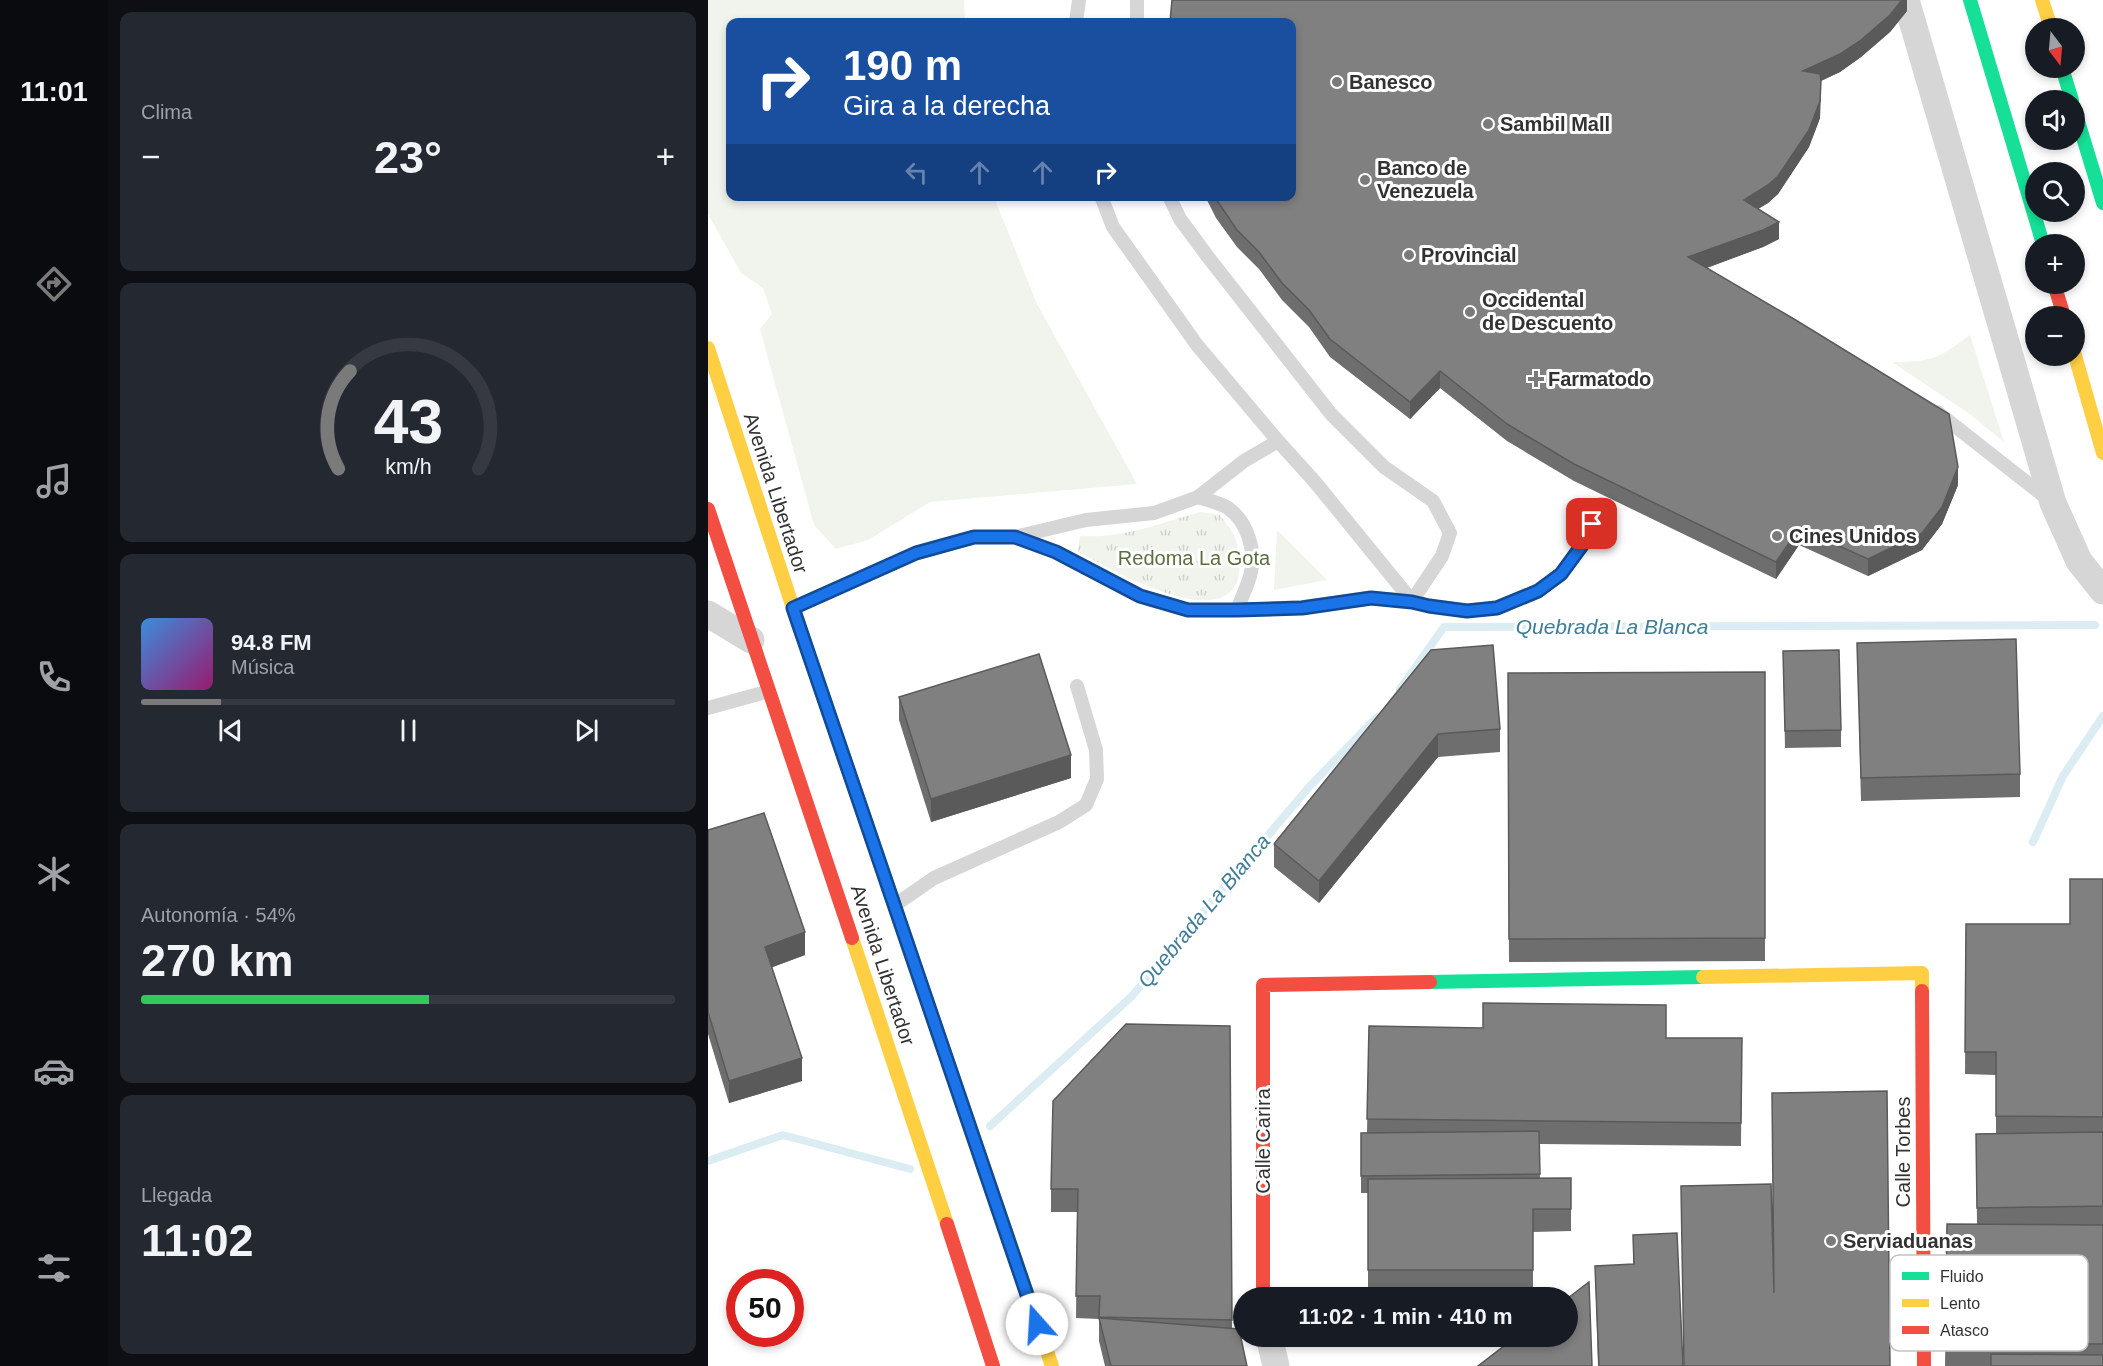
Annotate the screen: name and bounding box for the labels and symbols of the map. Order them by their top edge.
north arrow [2025,18,2085,78]
place label: Banesco [1349,71,1432,93]
marker: Banesco [1330,75,1344,89]
place label: Sambil Mall [1500,113,1610,135]
marker: Sambil Mall [1481,117,1495,131]
place label: Banco de Venezuela [1377,157,1475,202]
marker: Banco de Venezuela [1358,173,1372,187]
place label: Provincial [1421,244,1517,266]
marker: Provincial [1402,248,1416,262]
place label: Occidental de Descuento [1482,289,1613,334]
marker: Occidental de Descuento [1463,305,1477,319]
place label: Farmatodo [1548,368,1651,390]
marker: Farmatodo [1529,372,1543,386]
street label: Avenida Libertador [740,410,812,576]
pin [1566,498,1617,549]
place label: Cines Unidos [1789,525,1917,547]
marker: Cines Unidos [1770,529,1784,543]
park label: Redoma La Gota [1118,547,1271,569]
water label: Quebrada La Blanca [1516,615,1708,638]
water label: Quebrada La Blanca [1133,830,1274,992]
street label: Avenida Libertador [847,882,919,1048]
street label: Calle Carira [1252,1087,1274,1194]
street label: Calle Torbes [1892,1097,1914,1207]
place label: Serviaduanas [1843,1230,1973,1252]
marker: Serviaduanas [1824,1234,1838,1248]
legend [1890,1255,2088,1351]
text: Fluido [1940,1268,1984,1285]
speed limit sign: 50 [726,1269,804,1347]
position arrow [1005,1292,1069,1356]
text: Lento [1940,1295,1980,1312]
text: Atasco [1940,1322,1989,1339]

